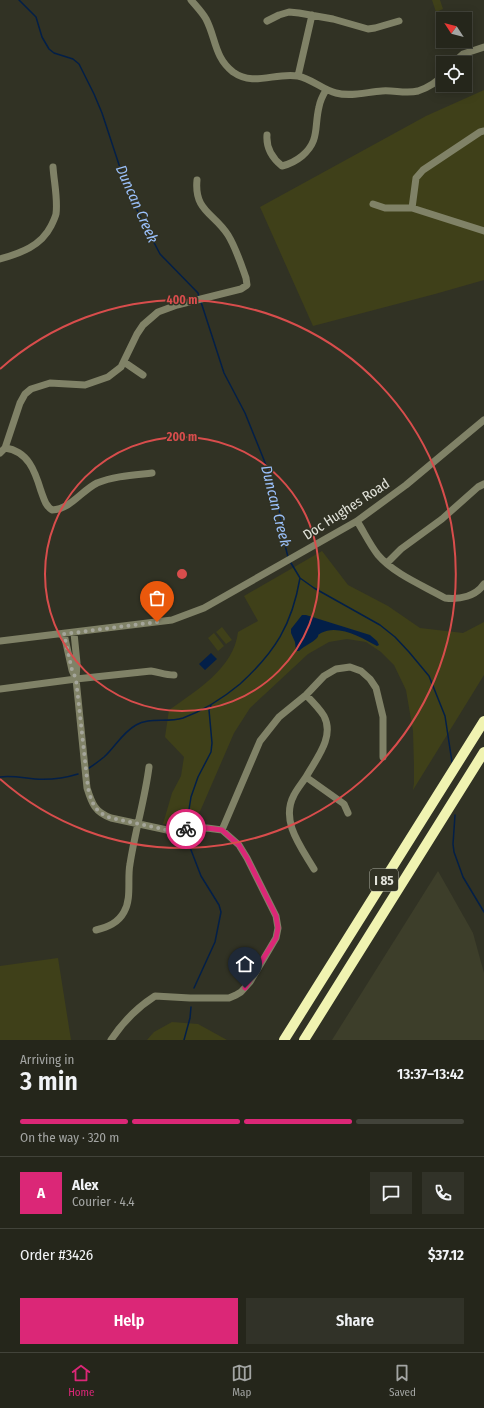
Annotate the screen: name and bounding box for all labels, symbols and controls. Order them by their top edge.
north arrow [436,12,472,48]
map controls [436,12,472,92]
button: locate [436,56,472,92]
water label: Duncan Creek [112,162,162,246]
text: 400 m [167,293,197,307]
text: 200 m [166,430,197,444]
water label: Duncan Creek [257,463,295,549]
street label: Doc Hughes Road [300,475,393,544]
centre of rings [175,567,189,581]
pin [140,581,174,622]
icon: bag [146,587,168,609]
courier [166,809,206,849]
icon: bike [175,818,197,840]
road number: I 85 [370,869,398,891]
pin [228,947,262,988]
icon: home [234,953,256,975]
text: Arriving in [20,1052,74,1067]
text: 13:37–13:42 [397,1065,464,1083]
text: 3 min [20,1066,78,1097]
text: On the way · 320 m [20,1130,119,1145]
button: chat [370,1172,412,1214]
button: phone [422,1172,464,1214]
text: Alex [72,1176,99,1194]
text: A [37,1184,45,1202]
text: Courier · 4.4 [72,1194,135,1209]
text: Order #3426 [20,1246,93,1264]
text: $37.12 [428,1246,464,1264]
button: Help [20,1298,238,1344]
button: Share [246,1298,464,1344]
tab: Home [68,1362,94,1399]
tab: Map [231,1362,253,1399]
tab: Saved [389,1362,416,1399]

